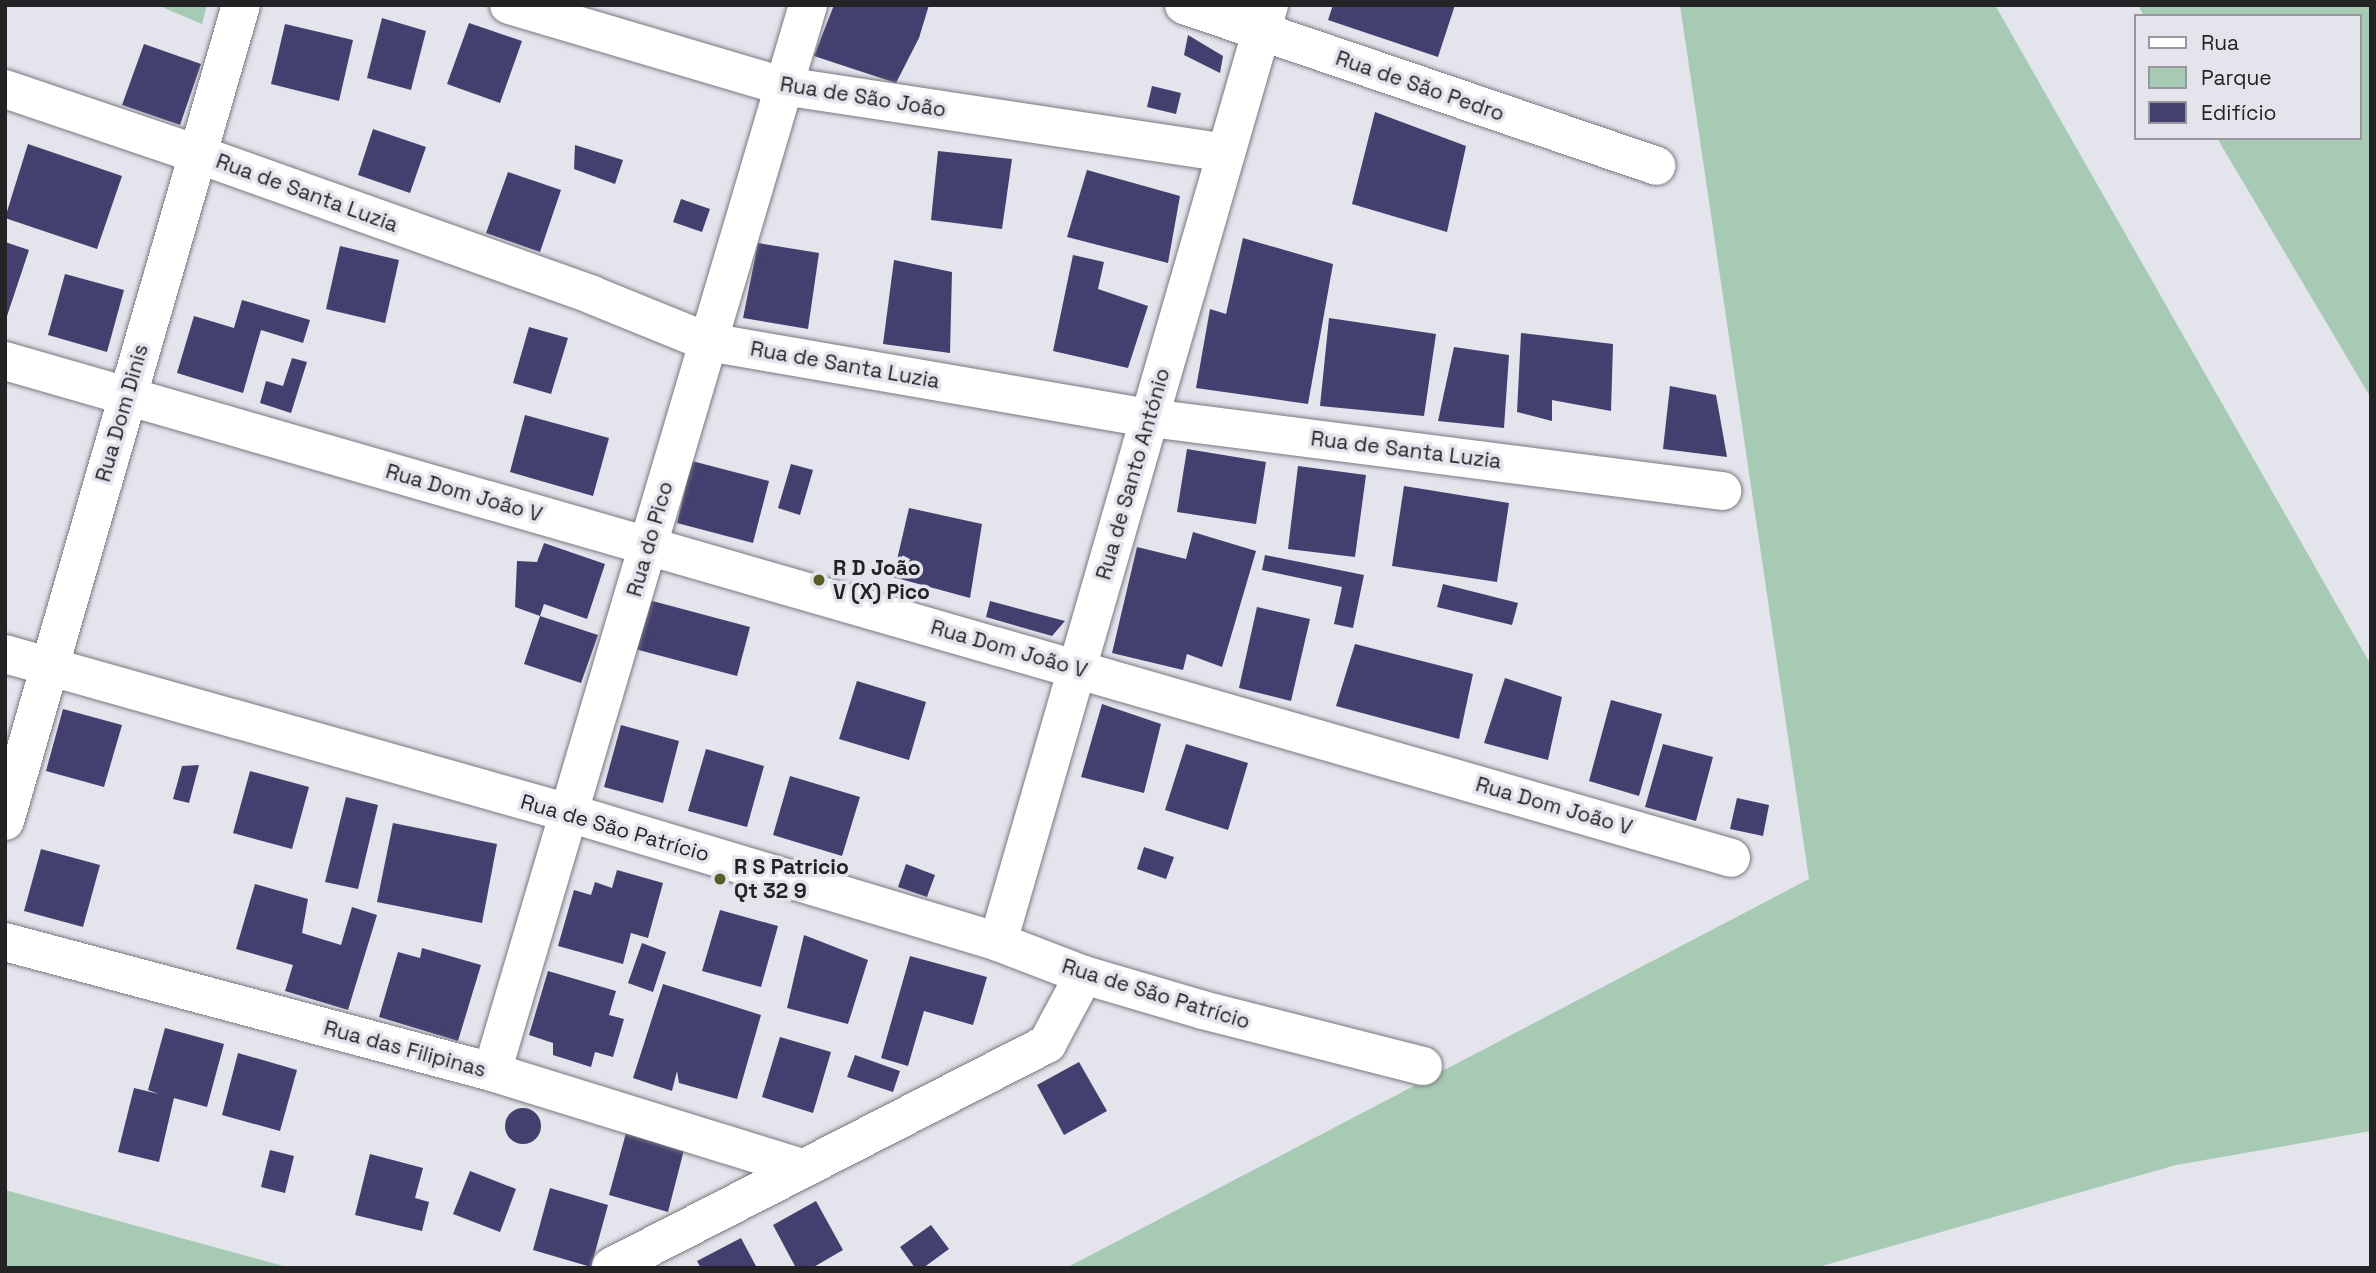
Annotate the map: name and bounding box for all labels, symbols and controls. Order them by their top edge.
legend [2134,14,2362,140]
text: Rua [2201,29,2239,56]
street label: Rua de São Pedro [1332,45,1508,127]
text: Parque [2201,64,2272,91]
street label: Rua de São João [778,71,948,123]
text: Edifício [2201,99,2277,126]
street label: Rua de Santa Luzia [213,148,401,238]
street label: Rua de Santa Luzia [748,336,942,394]
street label: Rua Dom Dinis [90,341,154,485]
street label: Rua de Santo António [1091,365,1175,583]
street label: Rua de Santa Luzia [1309,426,1503,474]
street label: Rua Dom João V [383,459,545,527]
street label: Rua do Pico [622,478,678,600]
place label: R D João V (X) Pico [833,555,930,605]
marker: R D João V (X) Pico [811,572,827,588]
street label: Rua Dom João V [928,615,1090,683]
street label: Rua Dom João V [1473,772,1635,840]
street label: Rua de São Patrício [518,789,712,867]
place label: R S Patricio Qt 32 9 [734,854,849,904]
marker: R S Patricio Qt 32 9 [712,871,728,887]
street label: Rua de São Patrício [1059,953,1253,1035]
street label: Rua das Filipinas [321,1015,489,1083]

